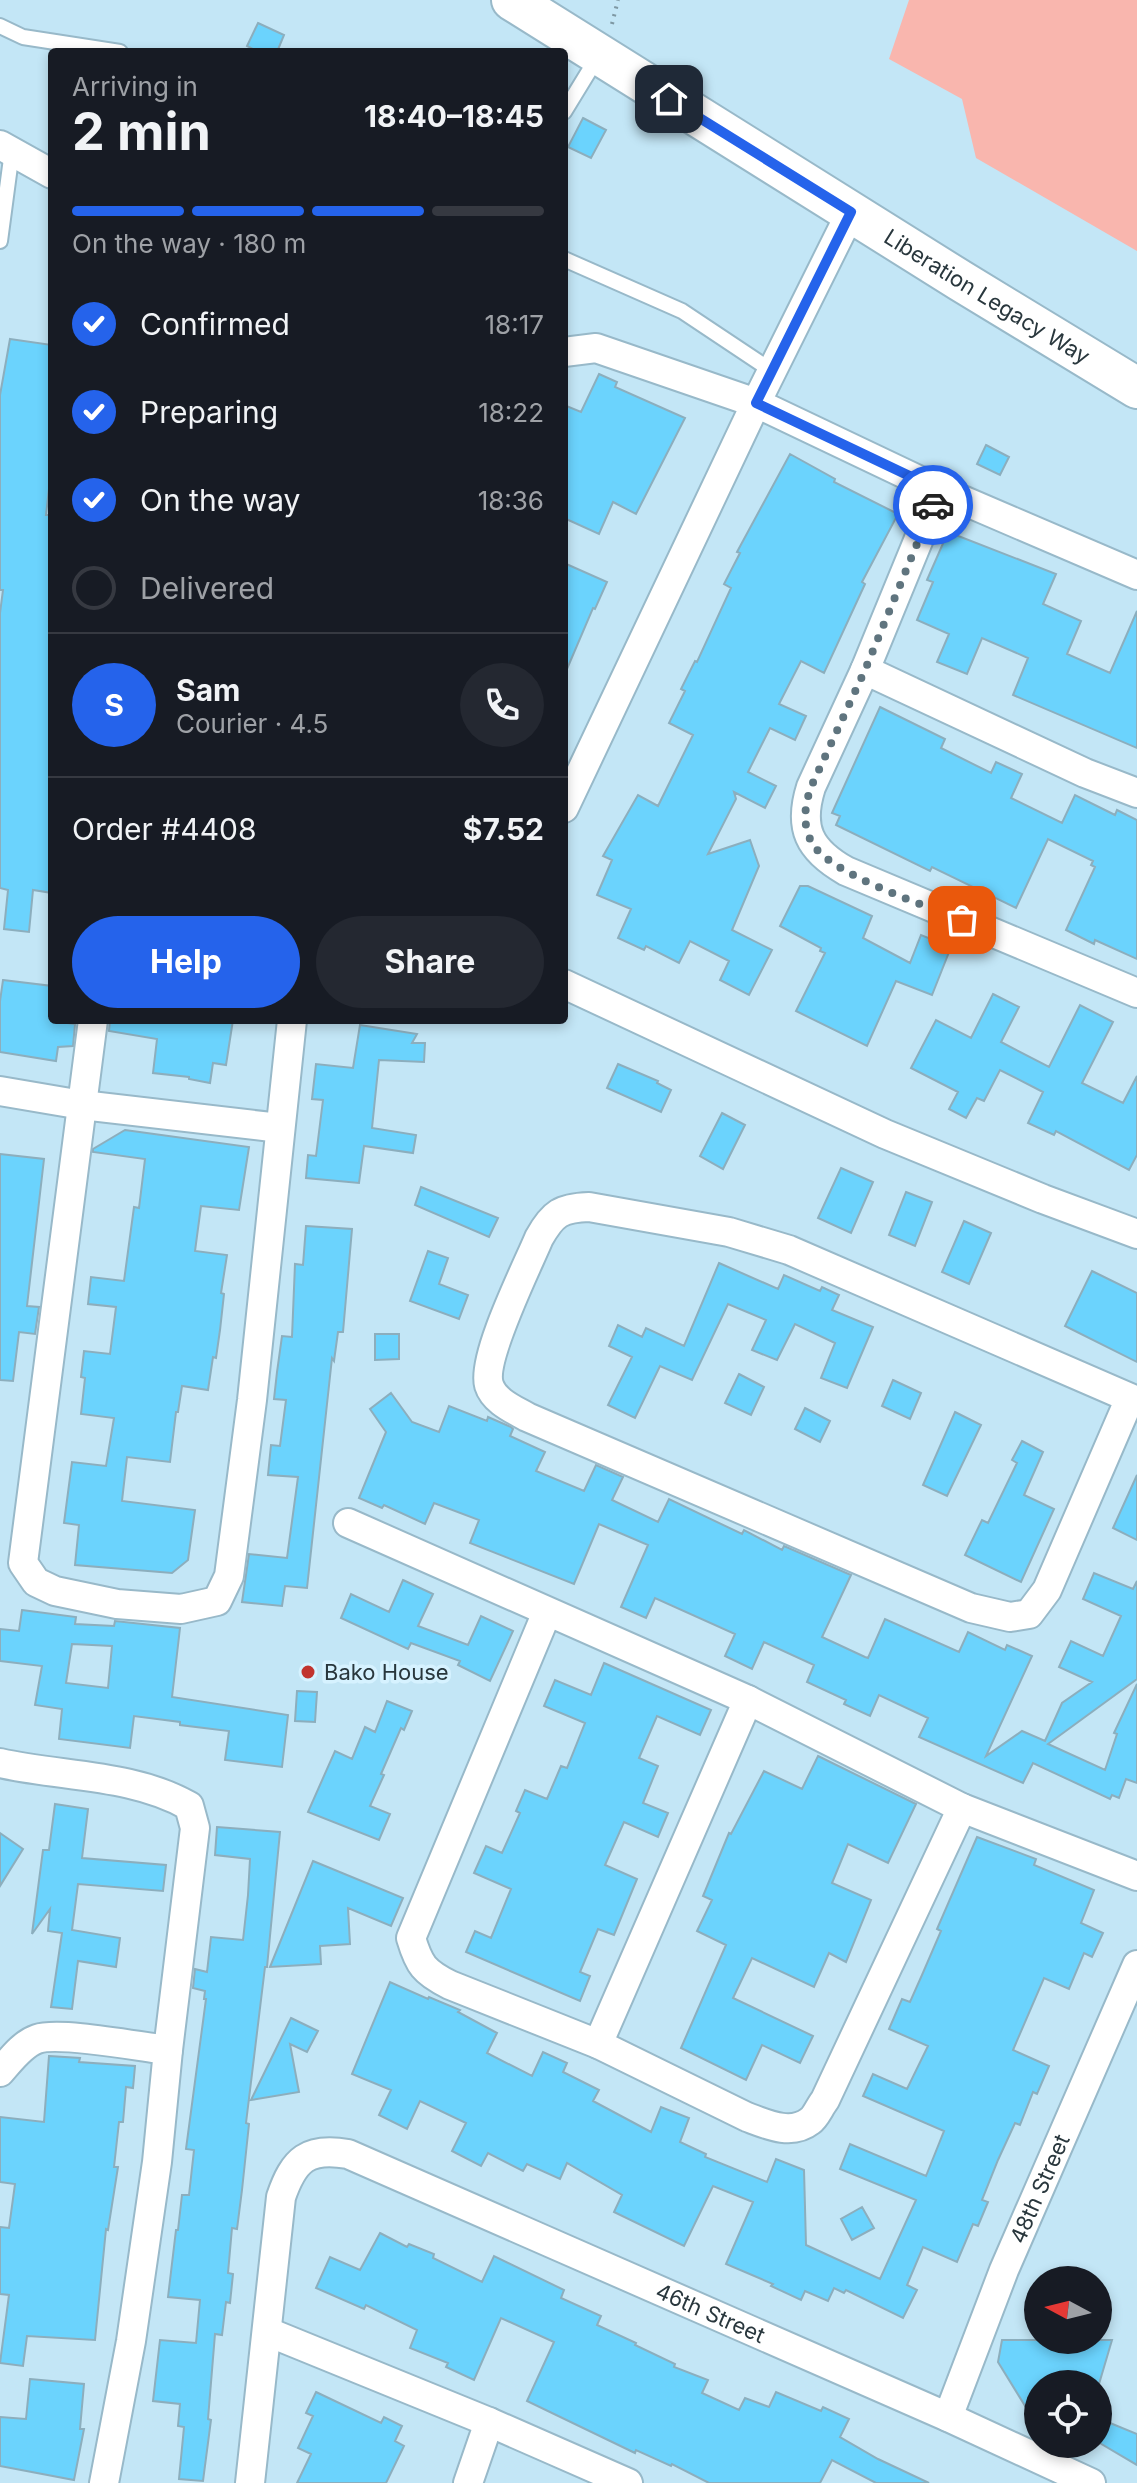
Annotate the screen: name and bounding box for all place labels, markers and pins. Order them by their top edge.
pin [635,65,703,133]
pin [928,886,996,954]
place label: Bako House [324,1659,449,1685]
marker: Bako House [299,1663,317,1681]

